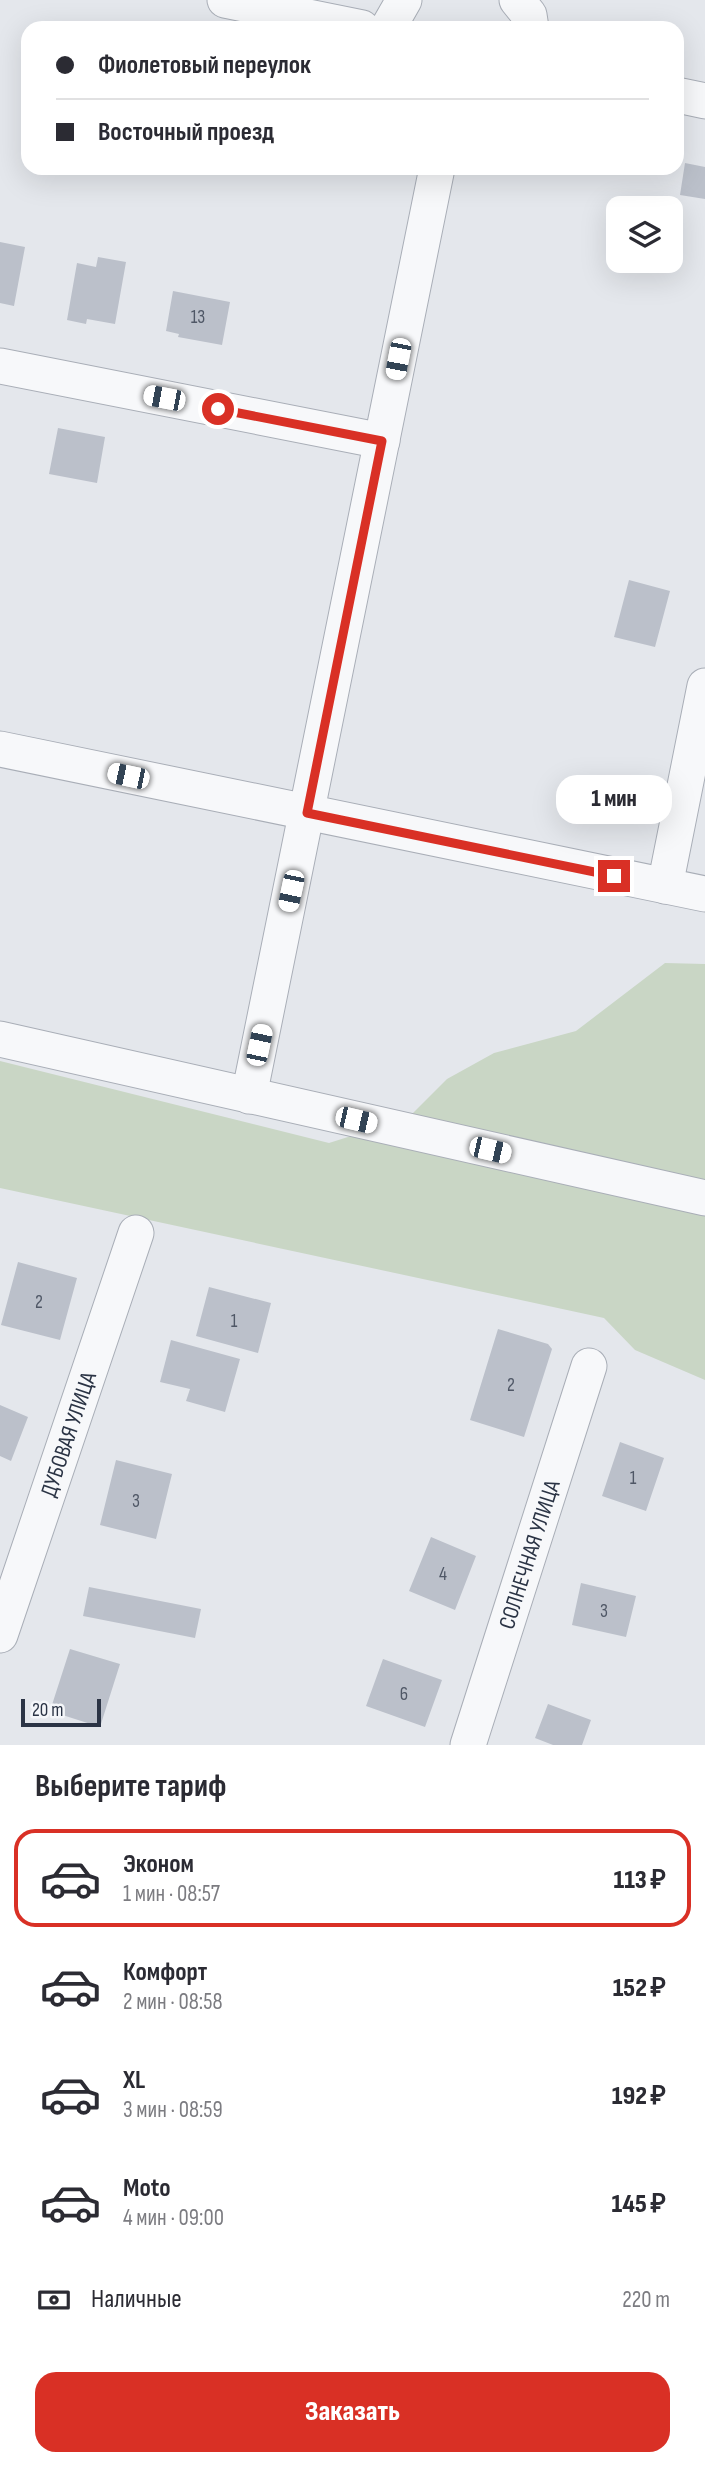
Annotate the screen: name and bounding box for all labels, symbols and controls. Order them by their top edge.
text: Фиолетовый переулок [98,50,311,81]
text: Восточный проезд [98,117,274,148]
map controls [606,196,683,273]
button: layers [606,196,683,273]
house number: 13 [191,306,205,329]
car [384,336,413,382]
car [142,384,187,412]
route start [202,393,234,425]
car [106,761,151,791]
callout: 1 мин [556,774,672,824]
text: 1 мин [591,785,637,813]
route end [598,860,630,892]
car [277,868,306,914]
car [245,1022,274,1068]
car [334,1105,379,1135]
car [468,1135,513,1165]
house number: 2 [35,1291,43,1314]
house number: 1 [231,1310,238,1333]
street label: ДУБОВАЯ УЛИЦА [35,1368,103,1501]
house number: 2 [507,1374,515,1397]
house number: 1 [630,1467,637,1490]
street label: СОЛНЕЧНАЯ УЛИЦА [493,1477,567,1633]
house number: 3 [132,1490,140,1513]
house number: 4 [439,1563,447,1586]
house number: 3 [600,1600,608,1623]
house number: 6 [400,1683,408,1706]
scale bar [21,1696,102,1728]
text: 20 m [32,1699,64,1722]
text: Выберите тариф [35,1767,226,1806]
icon: car [39,1847,102,1910]
text: Эконом [123,1849,194,1880]
text: 113 ₽ [614,1865,666,1896]
text: 1 мин · 08:57 [123,1880,220,1908]
icon: car [39,1955,102,2018]
text: Комфорт [123,1957,207,1988]
text: 152 ₽ [613,1973,666,2004]
text: 2 мин · 08:58 [123,1988,222,2016]
icon: car [39,2063,102,2126]
text: XL [123,2065,145,2096]
text: 192 ₽ [612,2081,666,2112]
text: 3 мин · 08:59 [123,2096,223,2124]
icon: car [39,2171,102,2234]
text: Moto [123,2173,171,2204]
text: 145 ₽ [611,2189,666,2220]
text: 4 мин · 09:00 [123,2204,224,2232]
icon: cash [35,2281,73,2319]
text: Наличные [91,2284,182,2315]
text: 220 m [622,2286,670,2314]
button: Заказать [35,2372,670,2452]

